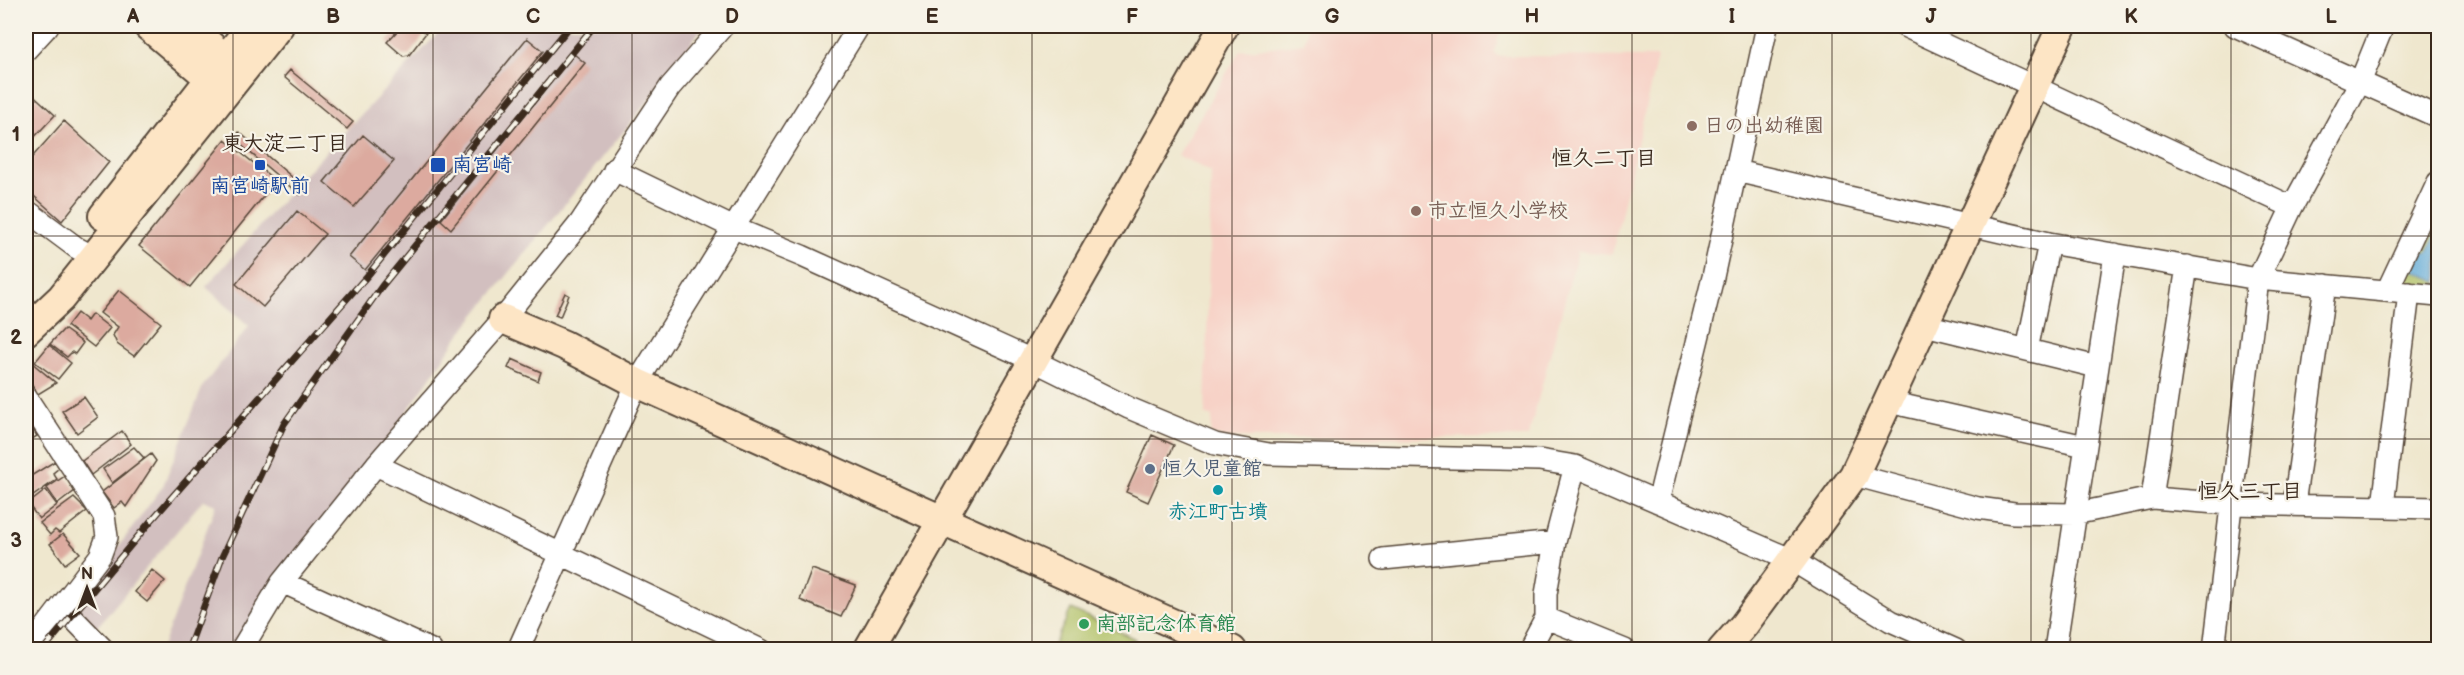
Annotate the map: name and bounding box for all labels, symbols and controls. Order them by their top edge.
text: A [126,5,140,29]
text: B [326,5,340,29]
text: C [526,5,540,29]
text: D [725,5,739,29]
text: E [926,5,939,29]
text: F [1126,5,1138,29]
text: G [1325,5,1340,29]
text: H [1525,5,1539,29]
text: I [1729,5,1735,29]
text: J [1926,5,1938,29]
text: K [2124,5,2138,29]
text: L [2325,5,2337,29]
place label: 日の出幼稚園 [1704,114,1824,138]
marker: 日の出幼稚園 [1685,119,1699,133]
text: 1 [12,123,20,147]
district label: 東大淀二丁目 [222,131,348,156]
district label: 恒久二丁目 [1552,146,1657,171]
place label: 南宮崎 [452,153,512,177]
marker: 南宮崎 [429,156,447,174]
marker: 南宮崎駅前 [253,158,267,172]
place label: 南宮崎駅前 [210,174,310,198]
place label: 市立恒久小学校 [1428,199,1568,223]
marker: 市立恒久小学校 [1409,204,1423,218]
text: 2 [10,326,22,350]
place label: 恒久児童館 [1162,457,1262,481]
marker: 恒久児童館 [1143,462,1157,476]
district label: 恒久三丁目 [2198,479,2303,504]
marker: 赤江町古墳 [1211,483,1225,497]
place label: 赤江町古墳 [1168,500,1268,524]
text: 3 [10,529,22,553]
north arrow [57,558,117,618]
text: N [81,565,93,584]
place label: 南部記念体育館 [1096,612,1236,636]
marker: 南部記念体育館 [1077,617,1091,631]

